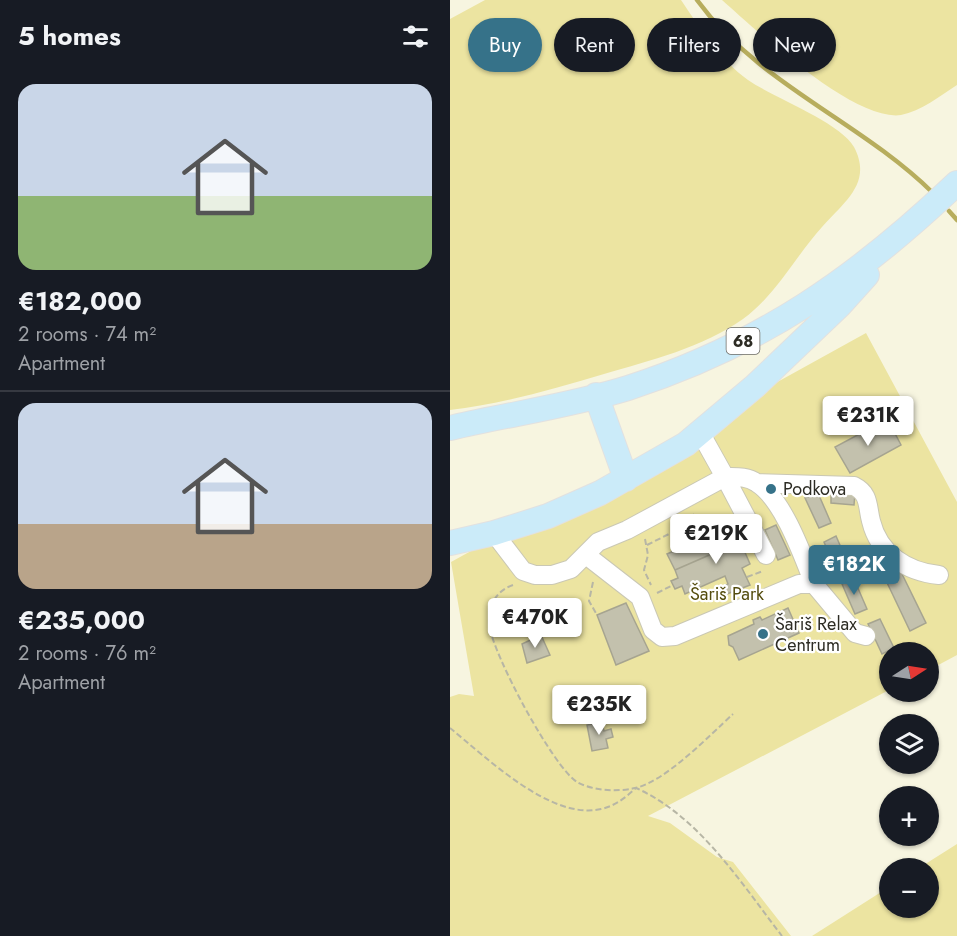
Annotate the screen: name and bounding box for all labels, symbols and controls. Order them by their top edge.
text: 5 homes [18,17,121,55]
chip: Buy [468,18,542,72]
chip: Rent [554,18,635,72]
chip: Filters [647,18,741,72]
chip: New [753,18,836,72]
icon: filters [399,20,432,53]
icon: home [171,123,279,231]
text: €182,000 [18,282,142,320]
text: 2 rooms · 74 m² [18,320,156,349]
road number: 68 [726,328,760,354]
text: Apartment [18,349,105,378]
pin: €231K [826,396,910,447]
text: €231K [837,401,899,430]
icon: home [171,442,279,550]
place label: Podkova [783,476,846,502]
marker: Podkova [764,482,778,496]
pin: €219K [674,514,758,565]
text: €219K [684,519,748,548]
pin: €182K [812,545,896,596]
text: €182K [823,550,885,579]
park label: Šariš Park [690,581,764,607]
pin: €470K [493,598,577,649]
text: €235,000 [18,601,145,639]
text: €470K [502,603,568,632]
place label: Šariš Relax Centrum [775,611,857,658]
marker: Šariš Relax Centrum [756,627,770,641]
text: 2 rooms · 76 m² [18,639,156,668]
north arrow [879,642,939,702]
map controls [879,642,939,918]
text: Apartment [18,668,105,697]
pin: €235K [557,685,641,736]
text: €235K [566,690,632,719]
button: layers [879,714,939,774]
button: + [879,786,939,846]
button: − [879,858,939,918]

